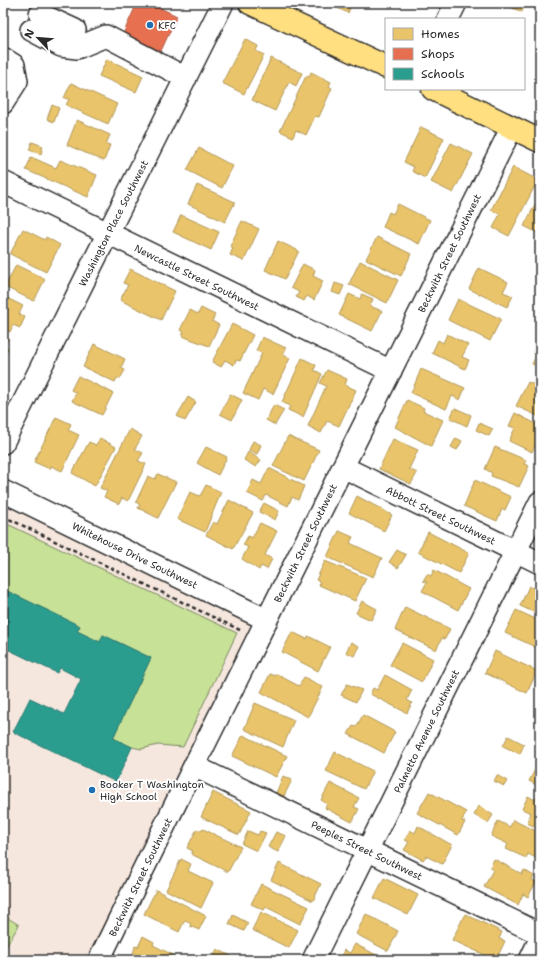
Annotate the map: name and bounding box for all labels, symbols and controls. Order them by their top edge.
north arrow [18,18,58,58]
legend [385,18,525,90]
place label: KFC [158,19,176,32]
marker: KFC [145,20,155,30]
text: N [21,26,38,41]
text: Homes [421,26,460,42]
text: Shops [421,46,455,62]
text: Schools [421,66,465,82]
street label: Washington Place Southwest [76,158,151,289]
street label: Beckwith Street Southwest [415,192,484,315]
street label: Newcastle Street Southwest [132,242,261,313]
street label: Beckwith Street Southwest [271,482,340,605]
street label: Abbott Street Southwest [384,483,498,548]
street label: Whitehouse Drive Southwest [70,519,200,592]
street label: Palmetto Avenue Southwest [391,667,462,795]
place label: Booker T Washington High School [100,778,204,803]
marker: Booker T Washington High School [87,785,97,795]
street label: Beckwith Street Southwest [106,816,175,939]
street label: Peeples Street Southwest [309,818,425,883]

